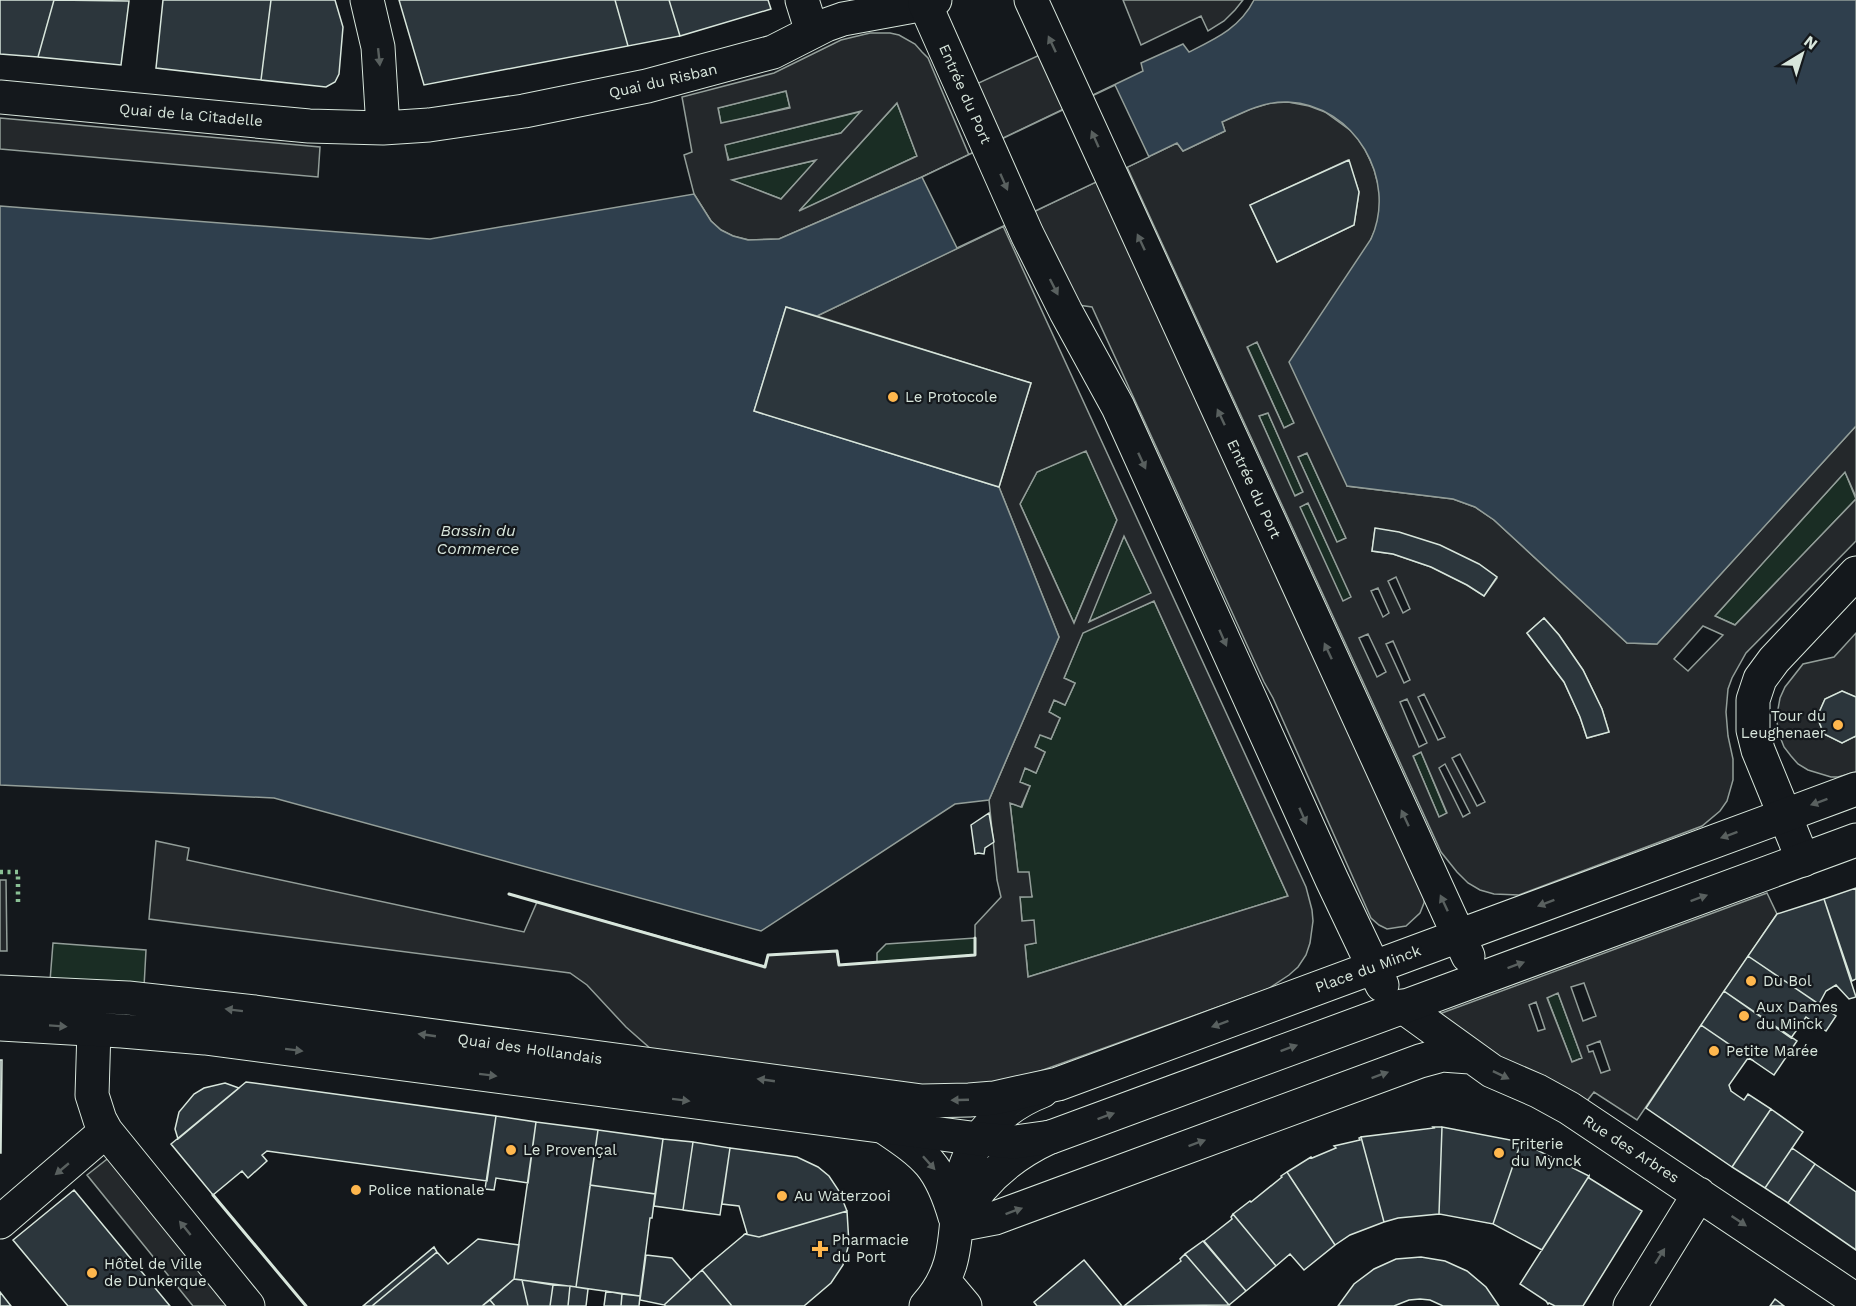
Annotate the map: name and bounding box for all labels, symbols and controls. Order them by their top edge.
north arrow [1772,24,1832,84]
text: N [1800,31,1821,54]
one-way arrow [1047,35,1056,52]
street label: Entrée du Port [935,41,995,147]
one-way arrow [374,48,384,67]
street label: Quai du Risban [607,60,719,102]
street label: Quai de la Citadelle [118,100,264,130]
one-way arrow [1090,130,1099,147]
one-way arrow [999,173,1008,190]
one-way arrow [1137,234,1146,251]
one-way arrow [1049,278,1058,295]
place label: Le Protocole [905,388,997,406]
marker: Le Protocole [886,390,900,404]
one-way arrow [1216,407,1226,425]
street label: Entrée du Port [1223,437,1285,542]
one-way arrow [1138,452,1147,469]
water label: Bassin du Commerce [437,521,519,558]
one-way arrow [1219,629,1229,647]
one-way arrow [1324,643,1333,660]
place label: Tour du Leughenaer [1741,707,1826,742]
marker: Tour du Leughenaer [1831,718,1845,732]
one-way arrow [1810,798,1828,808]
one-way arrow [1299,807,1308,824]
one-way arrow [1400,809,1409,826]
one-way arrow [1720,831,1738,840]
one-way arrow [1690,892,1708,902]
one-way arrow [1439,894,1449,912]
one-way arrow [1537,899,1555,909]
street label: Place du Minck [1313,941,1424,996]
one-way arrow [1507,959,1525,969]
place label: Du Bol [1763,972,1812,990]
marker: Du Bol [1744,974,1758,988]
place label: Aux Dames du Minck [1756,998,1838,1033]
one-way arrow [224,1005,243,1015]
marker: Aux Dames du Minck [1737,1009,1751,1023]
one-way arrow [1211,1019,1229,1029]
one-way arrow [49,1022,68,1031]
street label: Quai des Hollandais [457,1030,604,1068]
one-way arrow [417,1031,436,1040]
place label: Petite Marée [1726,1042,1818,1060]
one-way arrow [1280,1043,1298,1053]
marker: Petite Marée [1707,1044,1721,1058]
one-way arrow [285,1045,304,1054]
one-way arrow [478,1070,497,1079]
one-way arrow [1371,1070,1389,1080]
one-way arrow [1493,1071,1510,1080]
one-way arrow [756,1075,775,1084]
one-way arrow [672,1095,691,1104]
one-way arrow [950,1096,969,1105]
one-way arrow [1097,1111,1115,1121]
street label: Rue des Arbres [1579,1111,1683,1187]
place label: Friterie du Mynck [1511,1135,1582,1170]
one-way arrow [1188,1138,1206,1147]
place label: Le Provençal [523,1141,617,1159]
marker: Le Provençal [504,1143,518,1157]
marker: Friterie du Mynck [1492,1146,1506,1160]
one-way arrow [923,1156,936,1171]
one-way arrow [55,1162,70,1175]
place label: Police nationale [368,1181,485,1199]
marker: Police nationale [349,1183,363,1197]
place label: Au Waterzooi [794,1187,891,1205]
marker: Au Waterzooi [775,1189,789,1203]
one-way arrow [1005,1205,1023,1215]
one-way arrow [1730,1215,1746,1227]
one-way arrow [178,1220,191,1236]
place label: Pharmacie du Port [832,1231,909,1266]
marker: Pharmacie du Port [813,1242,827,1256]
one-way arrow [1655,1248,1666,1264]
place label: Hôtel de Ville de Dunkerque [104,1255,207,1290]
marker: Hôtel de Ville de Dunkerque [85,1266,99,1280]

